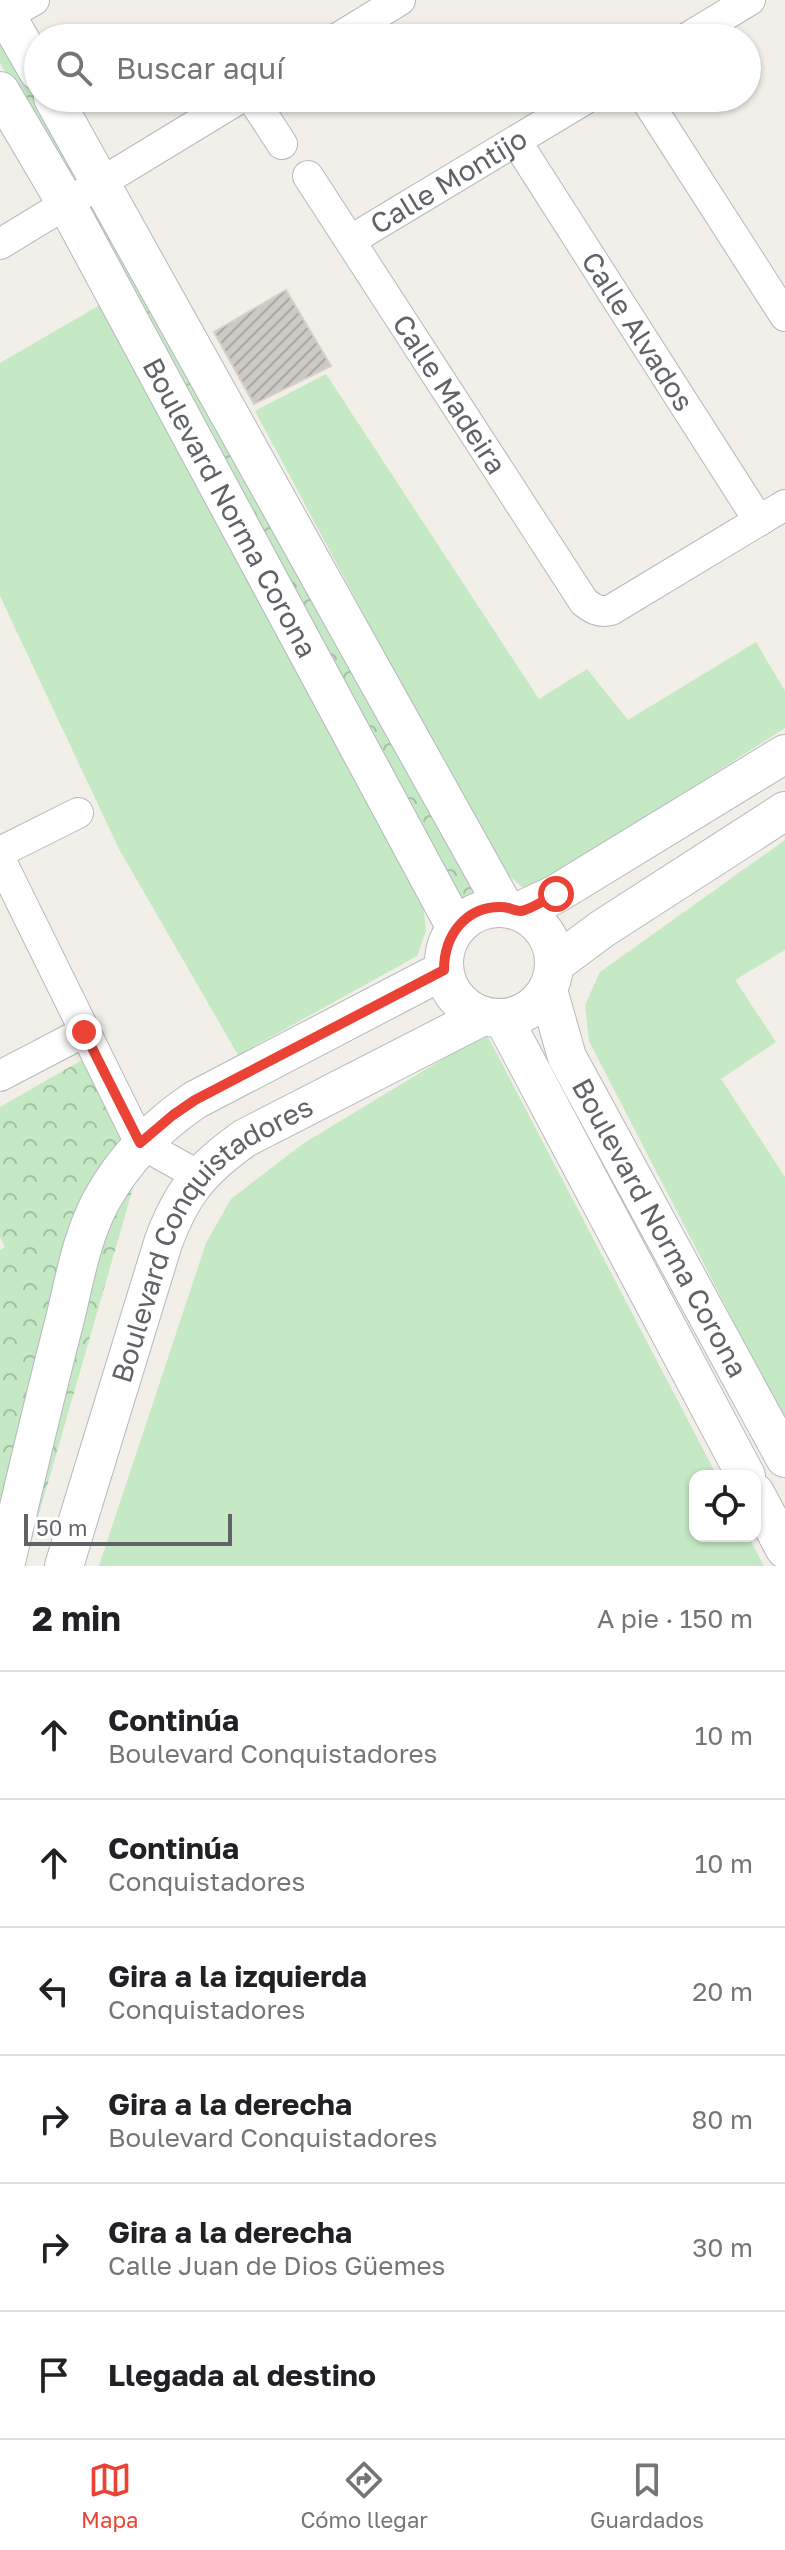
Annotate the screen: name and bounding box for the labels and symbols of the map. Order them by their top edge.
street label: Calle Montijo [364,121,533,240]
street label: Calle Alvados [575,246,701,417]
street label: Calle Madeira [386,308,513,480]
street label: Boulevard Norma Corona [136,352,324,663]
route start [538,876,574,912]
route end [66,1014,102,1050]
street label: Boulevard Norma Corona [566,1072,755,1383]
street label: Boulevard Conquistadores [104,1089,318,1387]
scale bar [24,1510,232,1546]

